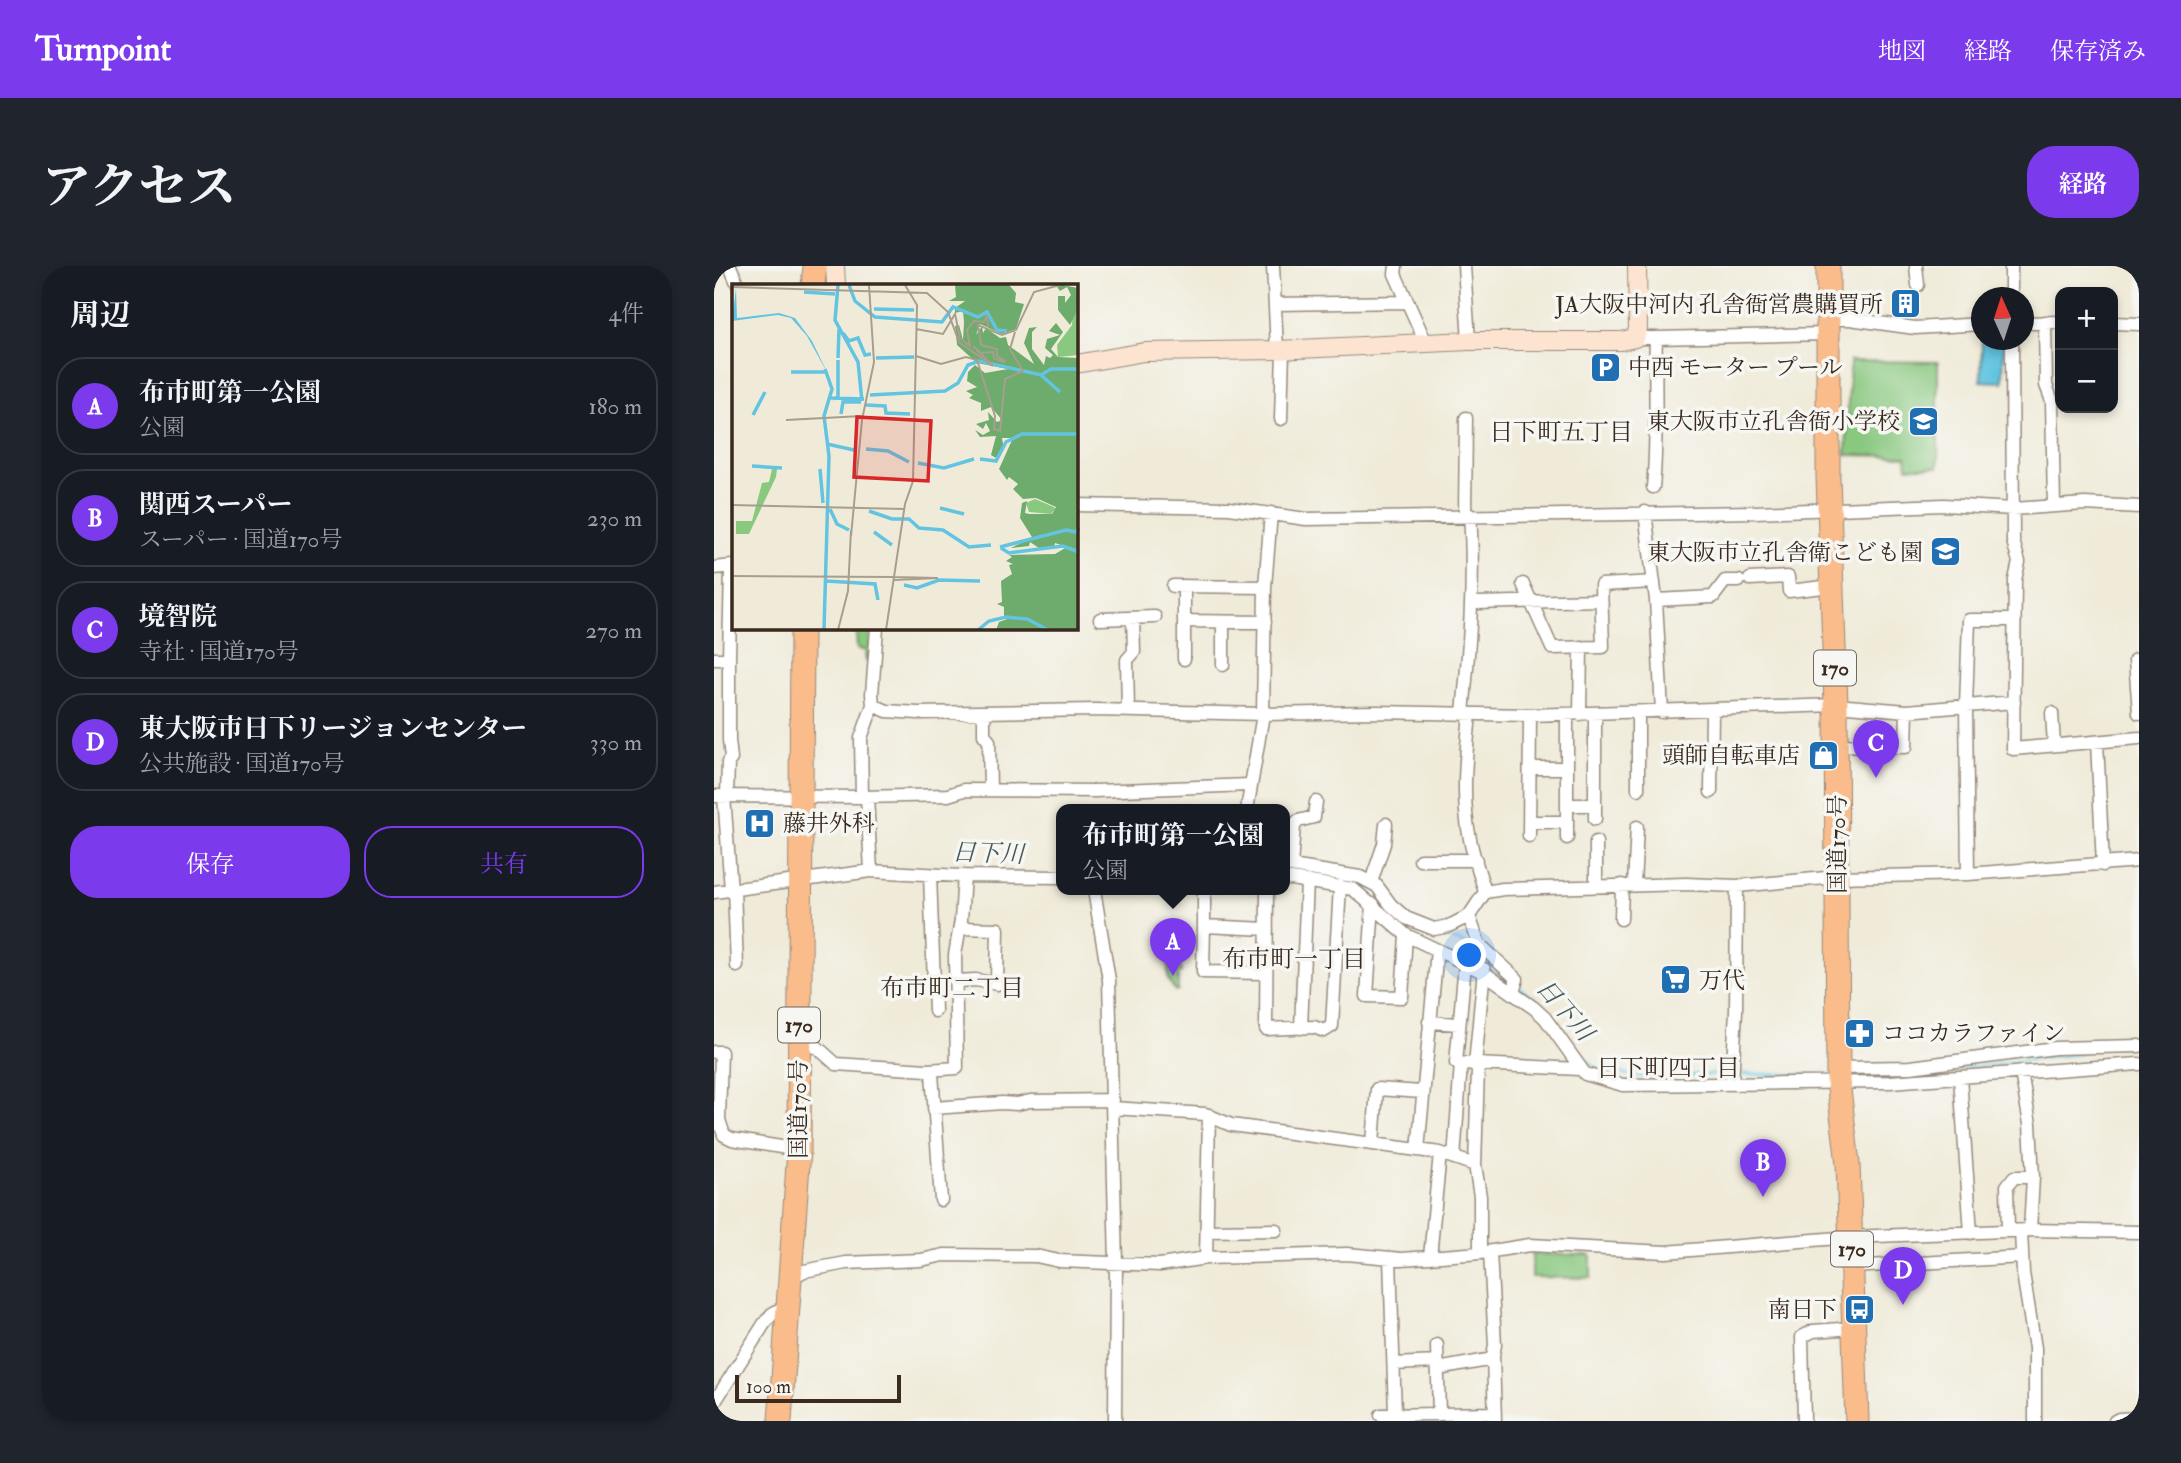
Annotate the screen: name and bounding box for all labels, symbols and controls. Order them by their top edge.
text: Turnpoint [35,29,171,70]
text: 地図 [1878,36,1926,67]
text: 経路 [1964,36,2012,67]
text: 保存済み [2050,36,2146,67]
button: 経路 [2027,146,2139,218]
text: アクセス [42,157,237,218]
inset map [732,284,1078,630]
building icon: JA大阪中河内 孔舎衙営農購買所 [1889,287,1923,321]
north arrow [1971,287,2034,350]
map controls [2055,287,2118,413]
button: + [2055,287,2118,350]
place label: JA大阪中河内 孔舎衙営農購買所 [1554,290,1883,319]
text: 周辺 [70,297,130,334]
text: 4件 [609,299,644,328]
parking icon: 中西 モーター プール [1588,350,1622,384]
button: − [2055,350,2118,413]
place label: 中西 モーター プール [1628,353,1843,382]
text: 布市町第一公園 [139,377,321,409]
text: A [88,392,102,421]
text: 180 m [589,392,642,421]
school or university icon: 東大阪市立孔舎衙小学校 [1906,404,1940,438]
place label: 東大阪市立孔舎衙小学校 [1647,407,1900,436]
text: 公園 [139,413,185,442]
district label: 日下町五丁目 [1489,417,1633,448]
text: 関西スーパー [139,489,292,521]
text: B [87,504,103,533]
text: 230 m [587,504,642,533]
text: スーパー · 国道170号 [139,525,342,554]
school or university icon: 東大阪市立孔舎衛こども園 [1929,535,1963,569]
place label: 東大阪市立孔舎衛こども園 [1647,538,1923,567]
text: 境智院 [139,601,217,633]
text: C [87,616,103,645]
text: 270 m [585,616,642,645]
text: 寺社 · 国道170号 [139,637,299,666]
road number: 170 [1814,650,1856,686]
text: 東大阪市日下リージョンセンター [139,713,527,745]
pin: C [1853,720,1899,778]
text: D [86,728,104,757]
text: 330 m [590,728,642,757]
shop icon: 頭師自転車店 [1806,738,1840,772]
place label: 頭師自転車店 [1662,741,1800,770]
text: 公共施設 · 国道170号 [139,749,345,778]
street label: 国道170号 [1823,794,1852,894]
popup [1056,804,1290,895]
hospital icon: 藤井外科 [743,806,777,840]
place label: 藤井外科 [783,809,875,838]
text: 布市町第一公園 [1082,820,1264,852]
button: 保存 [70,826,350,898]
button: 共有 [364,826,644,898]
water label: 日下川 [951,837,1027,870]
text: 公園 [1082,856,1128,885]
pin: A [1150,918,1196,976]
your location [1452,938,1486,972]
district label: 布市町一丁目 [1222,944,1366,975]
supermarket icon: 万代 [1659,963,1693,997]
place label: 万代 [1699,966,1745,995]
district label: 布市町二丁目 [880,973,1024,1004]
water label: 日下川 [1529,973,1602,1050]
road number: 170 [778,1008,820,1042]
pharmacy icon: ココカラファイン [1842,1016,1876,1050]
place label: ココカラファイン [1882,1019,2066,1048]
district label: 日下町四丁目 [1596,1053,1740,1084]
street label: 国道170号 [784,1059,813,1159]
pin: B [1740,1139,1786,1197]
road number: 170 [1831,1231,1873,1266]
pin: D [1880,1247,1926,1305]
bus stop icon: 南日下 [1843,1292,1877,1326]
place label: 南日下 [1768,1295,1837,1324]
scale bar [735,1372,901,1404]
text: 100 m [746,1375,791,1399]

